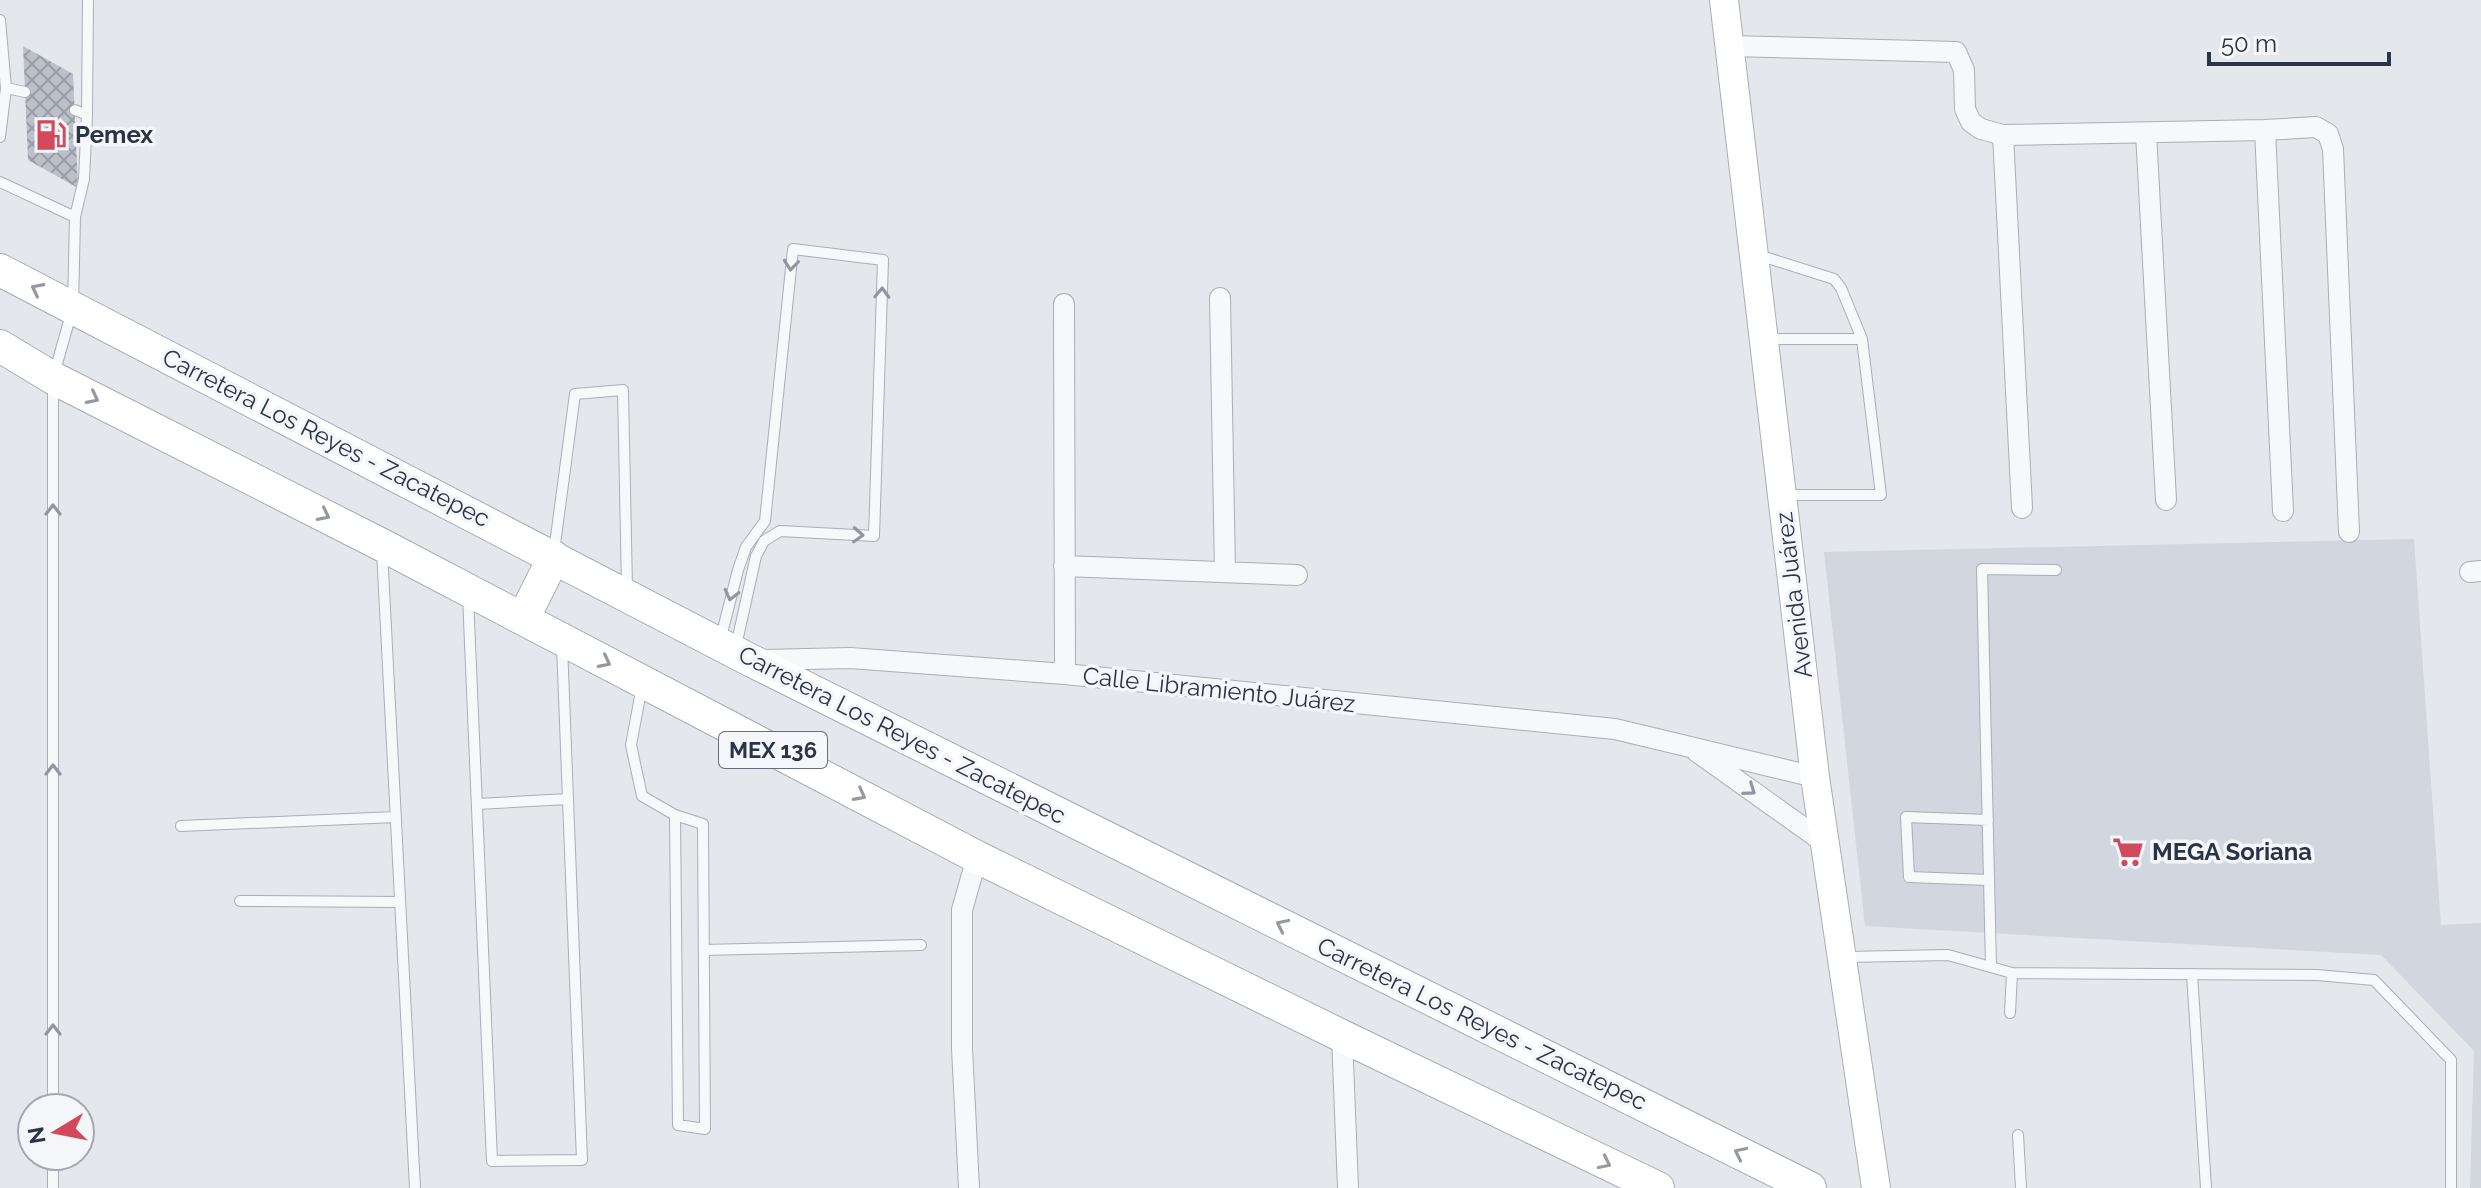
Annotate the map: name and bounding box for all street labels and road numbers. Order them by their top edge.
street label: Carretera Los Reyes - Zacatepec [158,342,495,533]
street label: Avenida Juárez [1769,510,1818,680]
street label: Carretera Los Reyes - Zacatepec [734,639,1071,830]
street label: Calle Libramiento Juárez [1081,661,1357,718]
road number: MEX 136 [719,732,827,768]
street label: Carretera Los Reyes - Zacatepec [1313,931,1652,1116]

